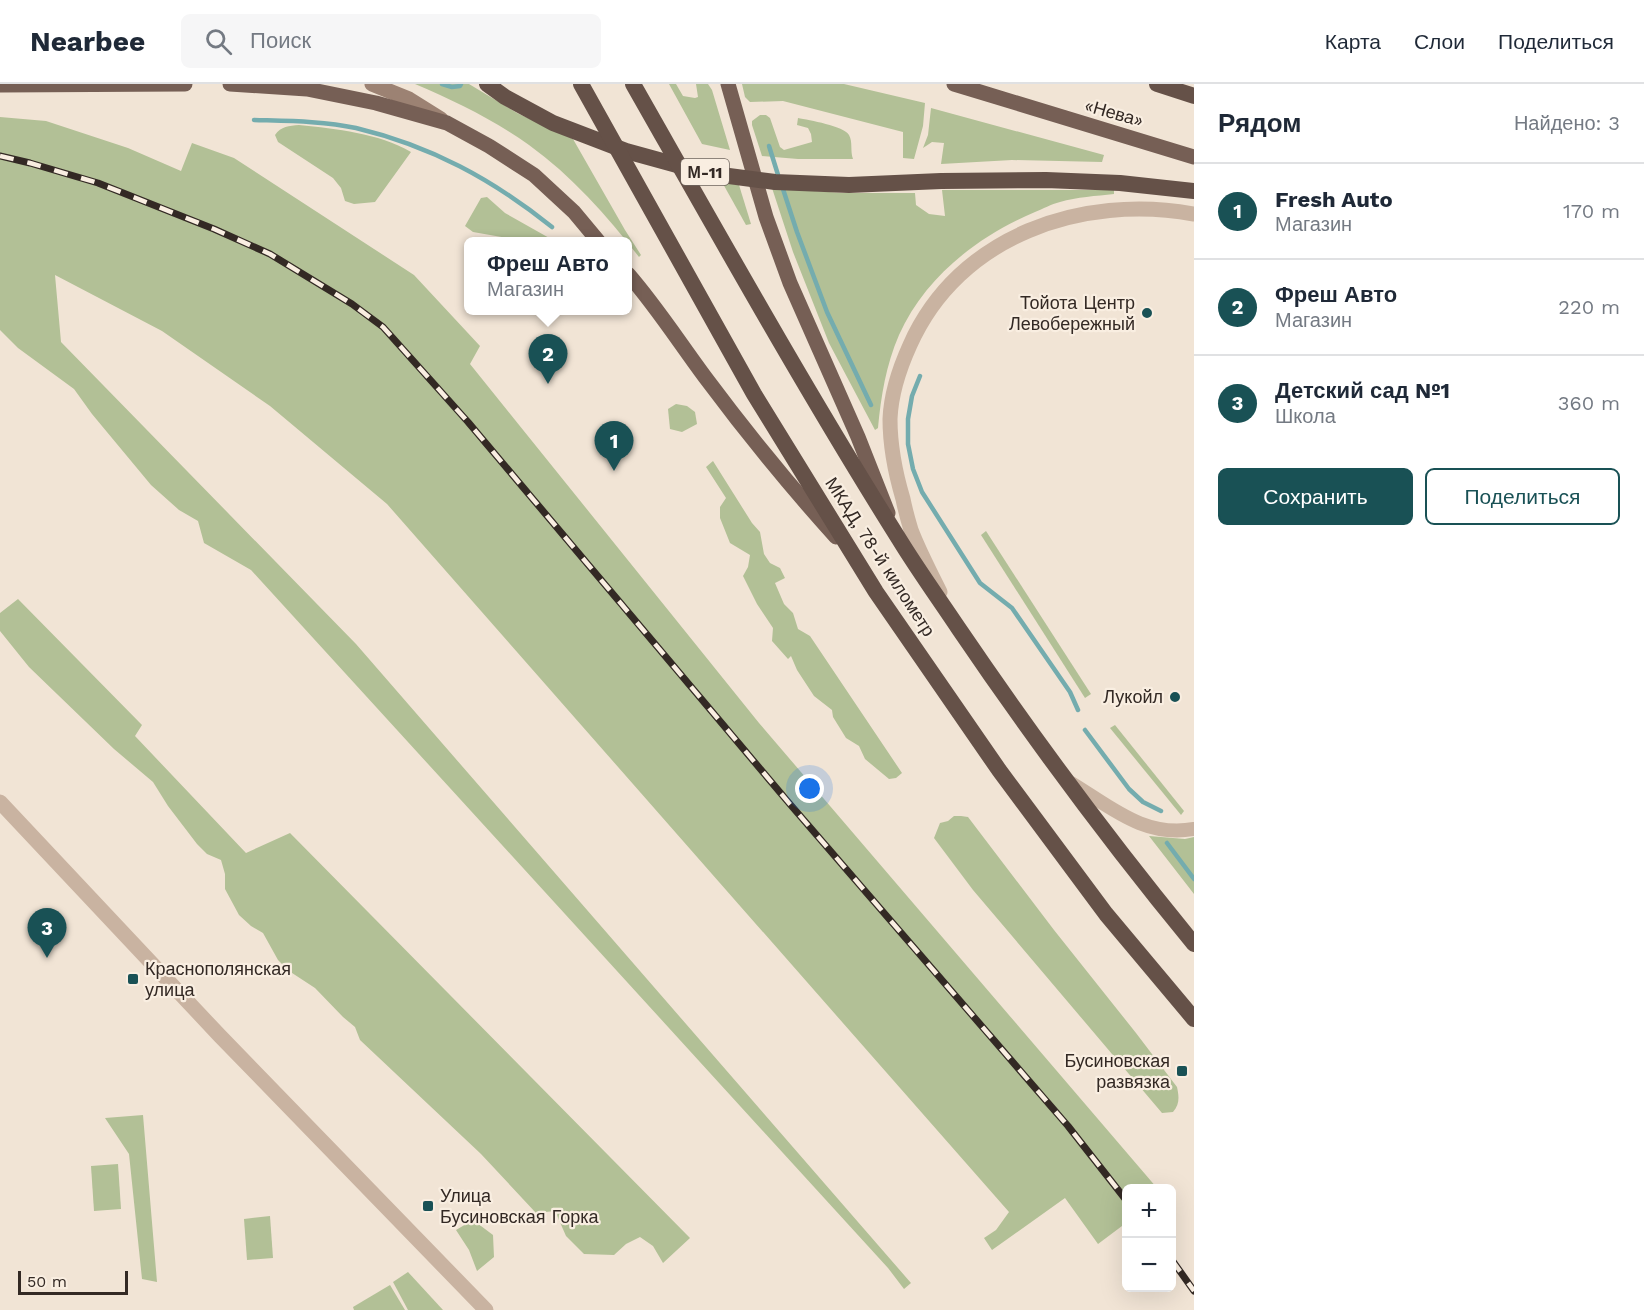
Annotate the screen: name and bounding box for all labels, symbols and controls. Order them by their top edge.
search box [181,14,601,68]
text: Nearbee [30,25,145,58]
icon: search [202,25,235,58]
text: Поиск [250,28,311,53]
text: Карта [1325,29,1381,54]
text: Слои [1414,29,1465,54]
text: Поделиться [1498,29,1614,54]
street label: «Нева» [1082,94,1146,131]
text: Рядом [1218,108,1301,138]
text: Найдено: 3 [1514,111,1620,135]
road number: М-11 [681,159,729,185]
text: Fresh Auto [1275,187,1393,212]
text: 1 [1233,199,1242,223]
text: 170 m [1563,199,1620,223]
text: Магазин [1275,212,1352,236]
popup [464,237,632,315]
text: Фреш Авто [487,251,609,276]
text: Магазин [487,277,564,301]
text: Фреш Авто [1275,282,1397,307]
place label: Тойота Центр Левобережный [1009,292,1135,334]
text: 2 [1232,295,1243,319]
text: 220 m [1558,295,1620,319]
marker: Тойота Центр Левобережный [1140,306,1154,320]
text: Магазин [1275,308,1352,332]
pin: 2 [528,334,568,384]
text: Детский сад №1 [1275,378,1450,403]
text: 3 [1232,391,1243,415]
text: 360 m [1558,391,1620,415]
text: Школа [1275,404,1336,428]
pin: 1 [594,422,634,471]
button: Сохранить [1218,468,1413,525]
button: Поделиться [1425,468,1620,525]
street label: МКАД, 78-й километр [821,473,940,640]
place label: Лукойл [1103,686,1163,707]
marker: Лукойл [1168,690,1182,704]
your location [795,774,824,803]
pin: 3 [28,908,66,958]
place label: Краснополянская улица [145,958,291,1000]
marker: Краснополянская улица [126,972,140,986]
place label: Бусиновская развязка [1064,1050,1171,1092]
marker: Бусиновская развязка [1175,1064,1189,1078]
map controls [1122,1184,1176,1292]
button: + [1122,1184,1176,1238]
place label: Улица Бусиновская Горка [440,1185,600,1227]
marker: Улица Бусиновская Горка [421,1199,435,1213]
button: − [1122,1238,1176,1292]
scale bar [18,1268,128,1296]
text: 50 m [27,1272,67,1291]

